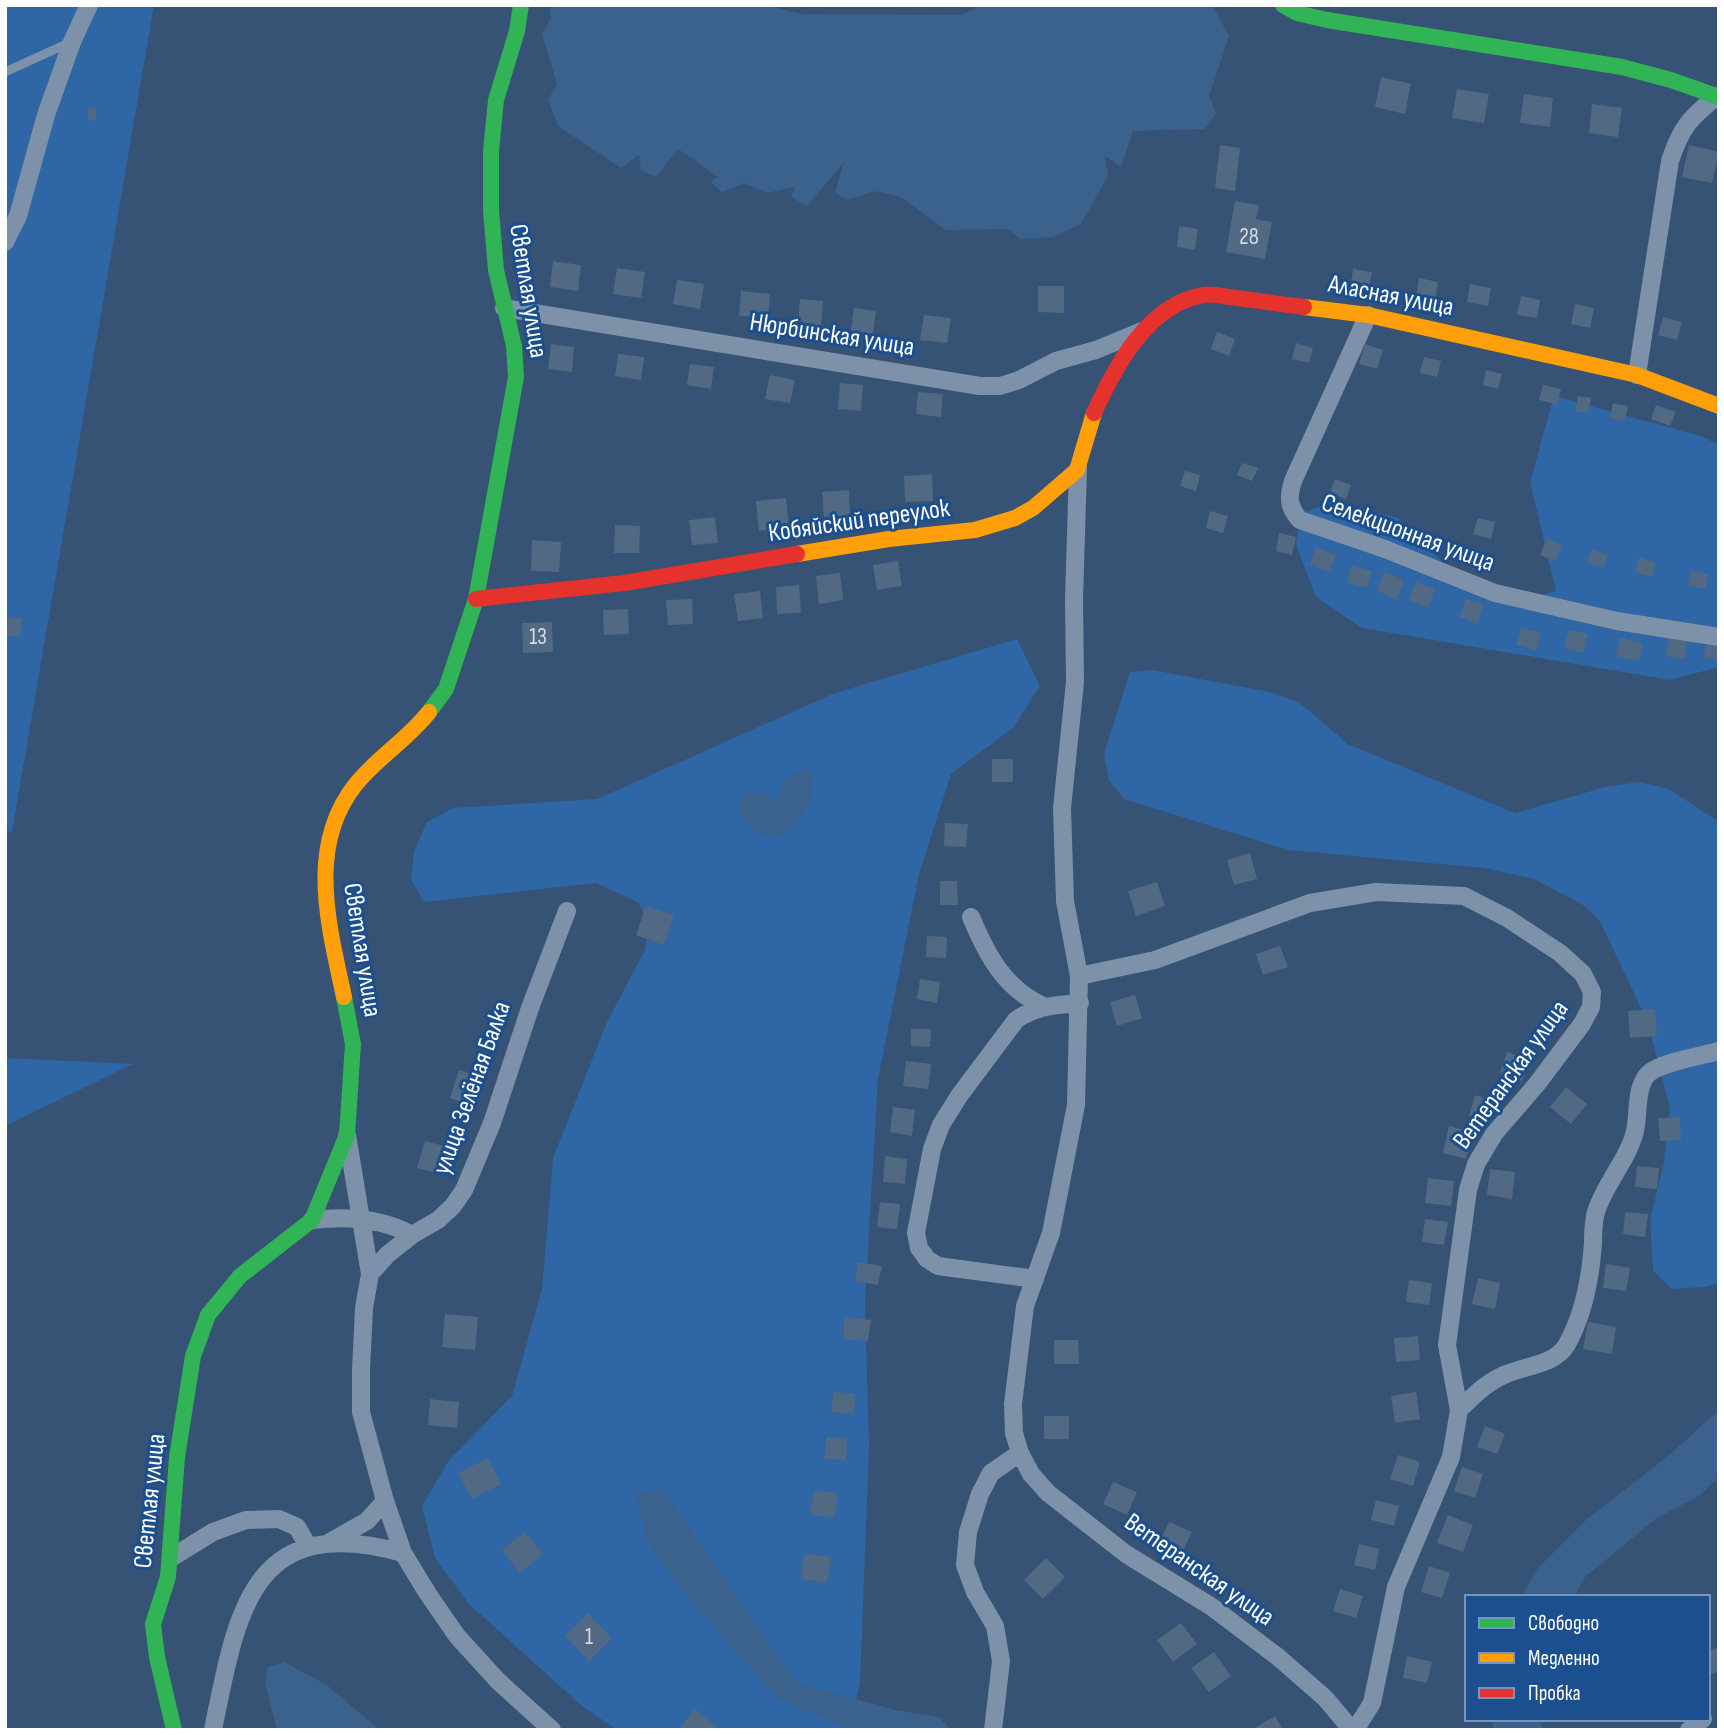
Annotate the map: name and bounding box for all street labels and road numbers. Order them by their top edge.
street label: Светлая улица [502,222,554,360]
street label: Аласная улица [1325,268,1456,323]
street label: Нюрбинская улица [747,307,917,363]
street label: Селекционная улица [1317,487,1499,579]
street label: Кобяйский переулок [766,493,952,549]
street label: Светлая улица [336,881,388,1019]
street label: Ветеранская улица [1447,995,1575,1155]
street label: улица Зелёная Балка [426,997,518,1179]
street label: Светлая улица [128,1432,172,1570]
street label: Ветеранская улица [1118,1507,1280,1633]

